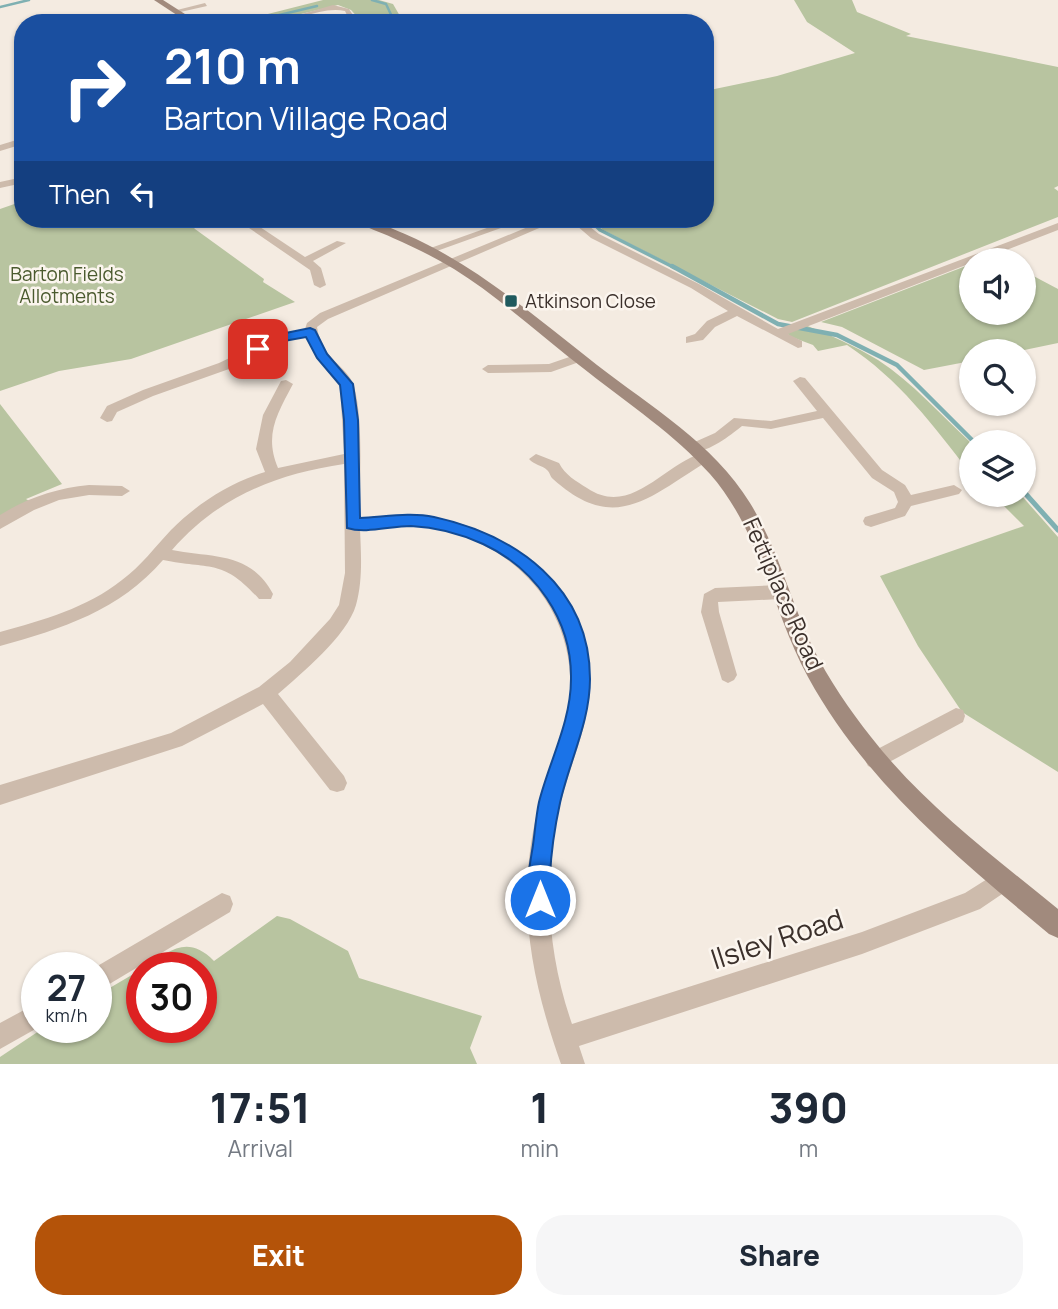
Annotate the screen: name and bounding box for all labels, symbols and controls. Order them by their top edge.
text: 210 m [164,32,301,99]
icon: right [49,42,140,133]
text: Barton Village Road [164,96,448,140]
icon: left [124,175,162,213]
text: Then [49,176,110,212]
map controls [959,248,1036,507]
button: sound [959,248,1036,325]
park label: Barton Fields Allotments [10,261,124,309]
place label: Atkinson Close [525,288,656,314]
marker: Atkinson Close [503,293,519,309]
pin [228,319,288,379]
icon: arrive [239,330,277,368]
button: search [959,339,1036,416]
button: layers [959,430,1036,507]
street label: Fettiplace Road [736,512,832,675]
position arrow [503,863,577,937]
street label: Ilsley Road [706,899,848,977]
speed limit sign: 30 [126,952,217,1043]
text: 27 [47,964,86,1012]
text: km/h [46,1003,87,1027]
text: 17:51 [210,1078,311,1136]
text: 1 [530,1078,549,1136]
text: 390 [769,1078,848,1136]
text: Arrival [227,1132,293,1164]
text: min [520,1132,559,1164]
text: m [799,1132,818,1164]
button: Exit [35,1215,522,1295]
button: Share [536,1215,1023,1295]

